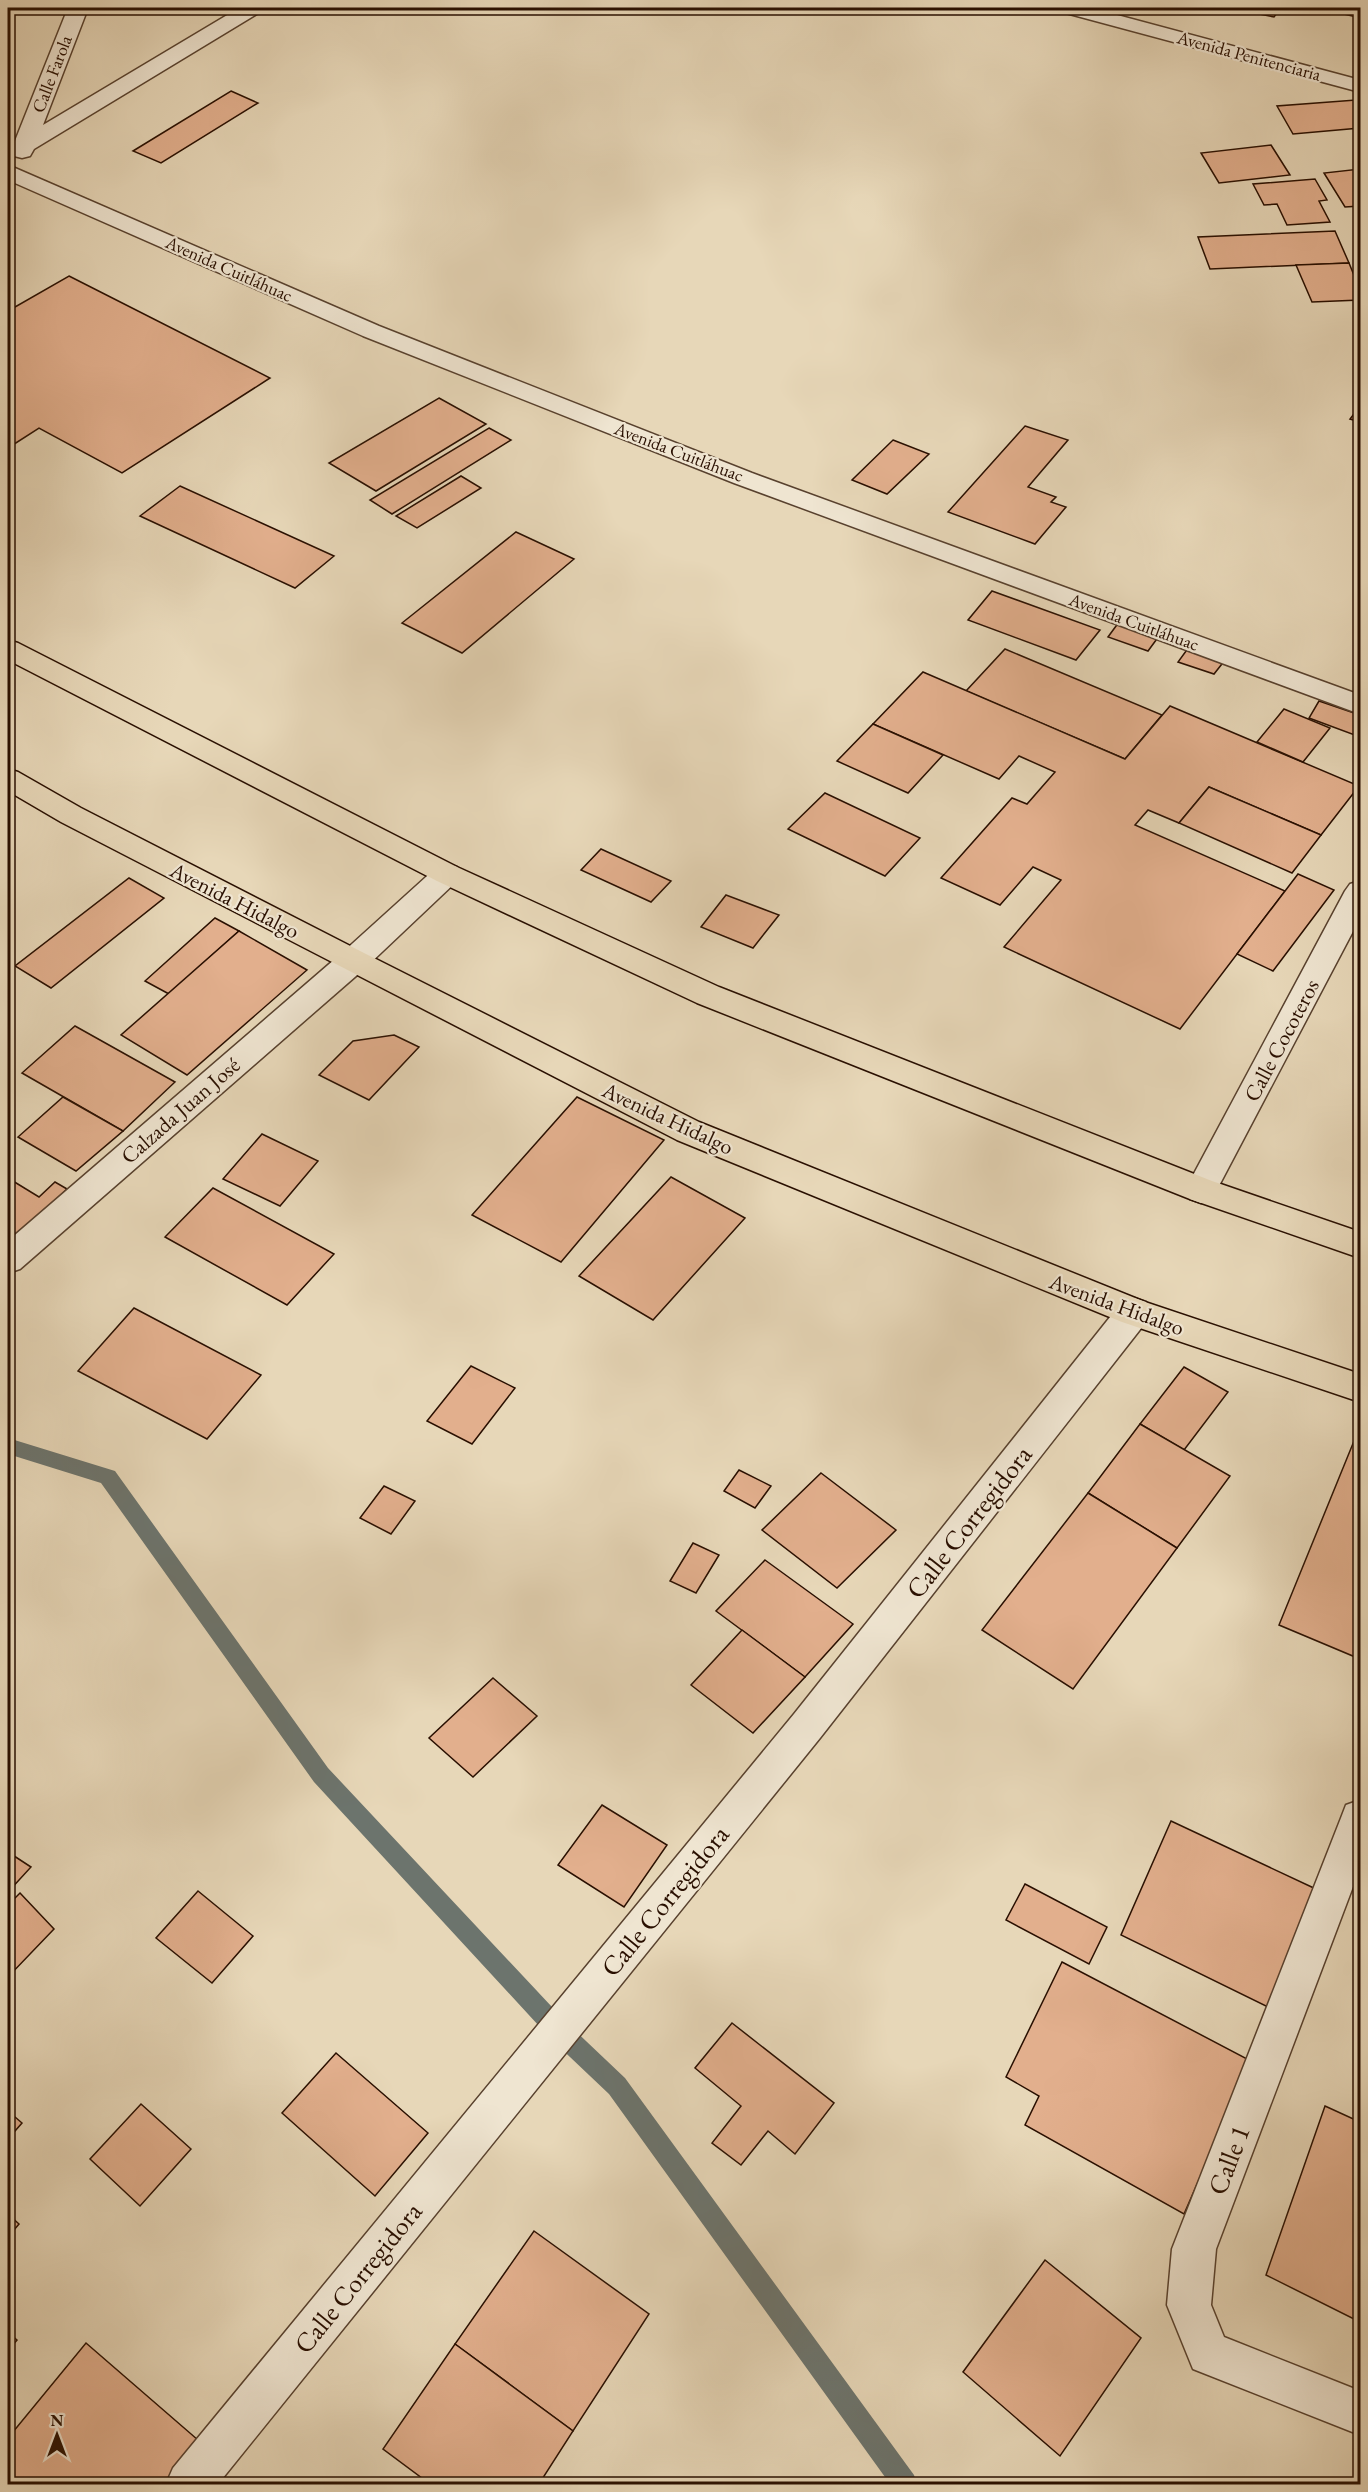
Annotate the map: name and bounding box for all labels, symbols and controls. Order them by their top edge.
street label: Avenida Penitenciaria [1174,25,1324,86]
street label: Calle Farola [26,31,77,116]
street label: Avenida Cuitláhuac [161,230,296,307]
street label: Avenida Cuitláhuac [610,416,747,487]
street label: Avenida Cuitláhuac [1065,587,1202,656]
street label: Avenida Hidalgo [164,855,305,946]
street label: Calle Cocoteros [1237,974,1326,1107]
street label: Calzada Juan José [115,1050,246,1170]
street label: Avenida Hidalgo [597,1075,738,1162]
street label: Avenida Hidalgo [1044,1266,1188,1342]
street label: Calle Corregidora [898,1438,1040,1605]
street label: Calle Corregidora [593,1818,737,1984]
street label: Calle 1 [1199,2120,1258,2200]
street label: Calle Corregidora [286,2195,430,2361]
north arrow [27,2405,87,2465]
text: N [51,2410,64,2431]

